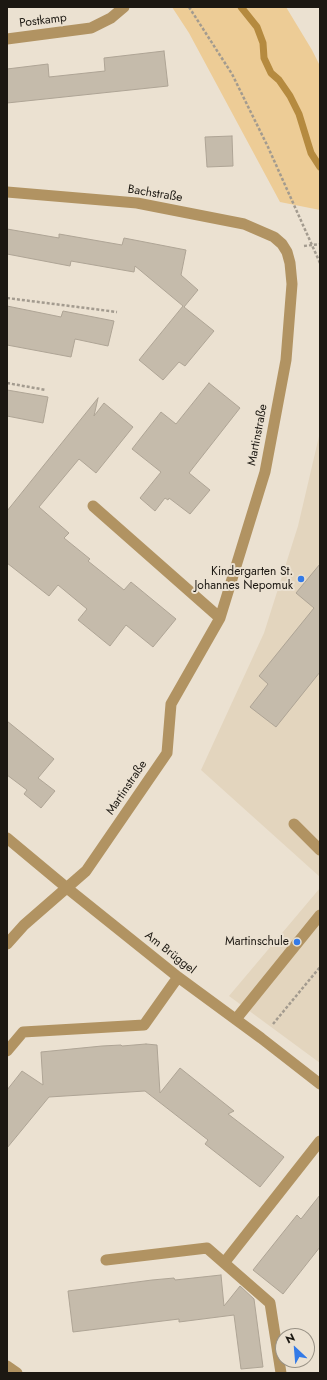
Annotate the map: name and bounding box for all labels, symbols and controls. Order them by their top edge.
street label: Postkamp [18,11,68,31]
street label: Bachstraße [127,183,183,205]
street label: Martinstraße [245,403,271,467]
place label: Kindergarten St. Johannes Nepomuk [194,565,293,593]
marker: Kindergarten St. Johannes Nepomuk [296,574,306,584]
street label: Martinstraße [104,758,150,818]
street label: Am Brüggel [142,929,198,977]
place label: Martinschule [225,935,289,949]
marker: Martinschule [292,937,302,947]
north arrow [275,1328,315,1368]
text: N [283,1329,298,1347]

